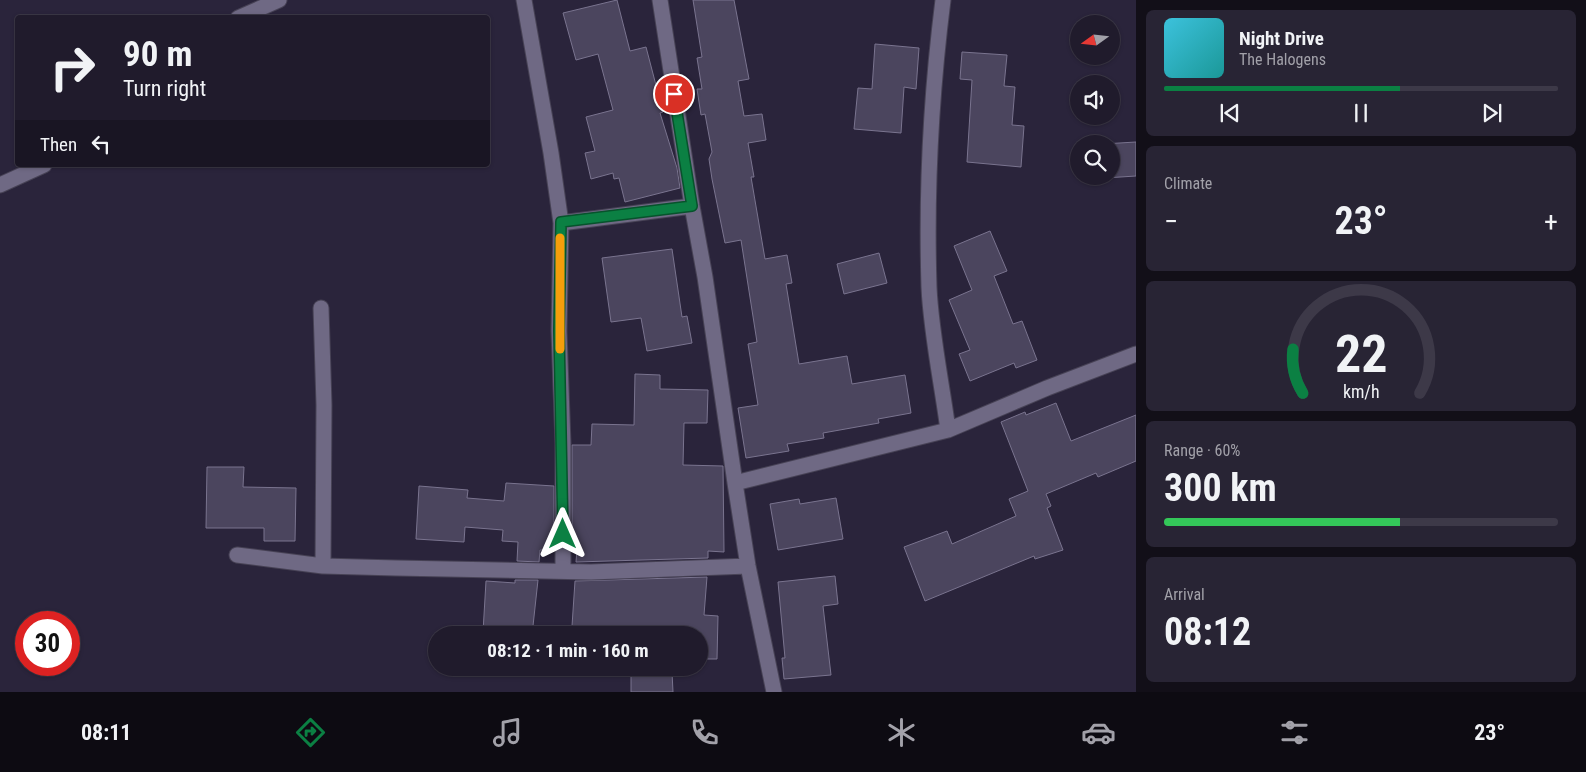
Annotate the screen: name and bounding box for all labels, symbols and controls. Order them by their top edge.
north arrow [1070,15,1120,65]
map controls [1070,15,1120,185]
text: Night Drive [1239,27,1324,50]
text: 90 m [123,34,192,75]
icon: right [40,35,105,100]
text: The Halogens [1239,50,1326,69]
pin [653,73,695,115]
button: sound [1070,75,1120,125]
text: Turn right [123,76,206,101]
icon: arrive [660,80,688,108]
icon: previous [1216,99,1244,127]
icon: pause [1347,99,1375,127]
icon: next [1478,99,1506,127]
icon: left [87,130,115,158]
text: Then [40,133,77,156]
button: search [1070,135,1120,185]
text: Climate [1164,174,1212,193]
text: 23° [1334,199,1388,243]
text: − [1164,205,1178,238]
text: + [1544,205,1558,238]
text: 22 [1335,324,1387,385]
text: km/h [1343,381,1379,402]
text: Range · 60% [1164,441,1240,460]
text: 300 km [1164,466,1277,510]
position arrow [536,507,588,559]
text: Arrival [1164,585,1205,604]
text: 08:12 [1164,610,1251,654]
speed limit sign: 30 [15,611,80,676]
text: 08:12 · 1 min · 160 m [487,639,649,662]
icon: directions [293,715,328,750]
icon: music [490,715,525,750]
icon: phone [687,715,722,750]
icon: climate [884,715,919,750]
icon: car [1081,715,1116,750]
icon: filters [1277,715,1312,750]
text: 08:11 [81,720,131,745]
text: 23° [1474,720,1505,745]

